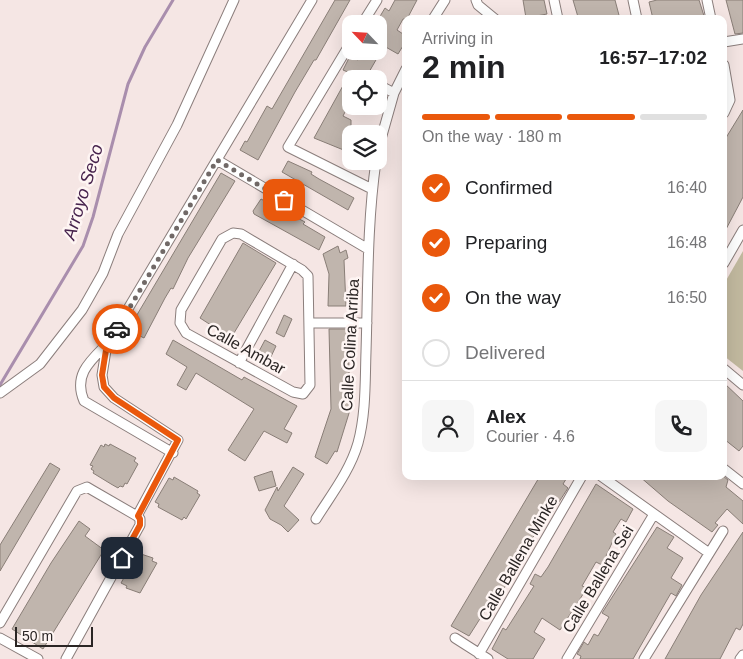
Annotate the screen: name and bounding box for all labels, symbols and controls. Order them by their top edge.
north arrow [342,15,388,60]
map controls [342,15,387,170]
text: Arriving in [422,30,493,47]
text: 16:57–17:02 [599,47,707,68]
text: 2 min [422,49,506,85]
button: locate [342,70,387,115]
button: layers [342,125,387,170]
text: On the way · 180 m [422,128,562,145]
water label: Arroyo Seco [59,142,107,243]
icon: check [422,174,450,202]
text: Confirmed [465,177,553,198]
pin [263,179,305,221]
text: 16:40 [667,179,707,196]
icon: bag [270,186,298,214]
icon: check [422,229,450,257]
text: Preparing [465,232,547,253]
text: 16:48 [667,234,707,251]
street label: Calle Colina Arriba [338,278,362,412]
icon: check [422,284,450,312]
text: On the way [465,287,561,308]
text: 16:50 [667,289,707,306]
courier [92,304,142,354]
icon: car [103,315,131,343]
street label: Calle Ambar [204,320,289,378]
text: Delivered [465,342,545,363]
button: person [422,400,474,452]
button: phone [655,400,707,452]
text: Alex [486,406,526,427]
text: Courier · 4.6 [486,428,575,445]
street label: Calle Ballena Minke [475,492,561,623]
street label: Calle Ballena Sei [559,522,637,636]
pin [101,537,143,579]
icon: home [108,544,136,572]
scale bar [15,624,92,647]
text: 50 m [22,628,53,644]

